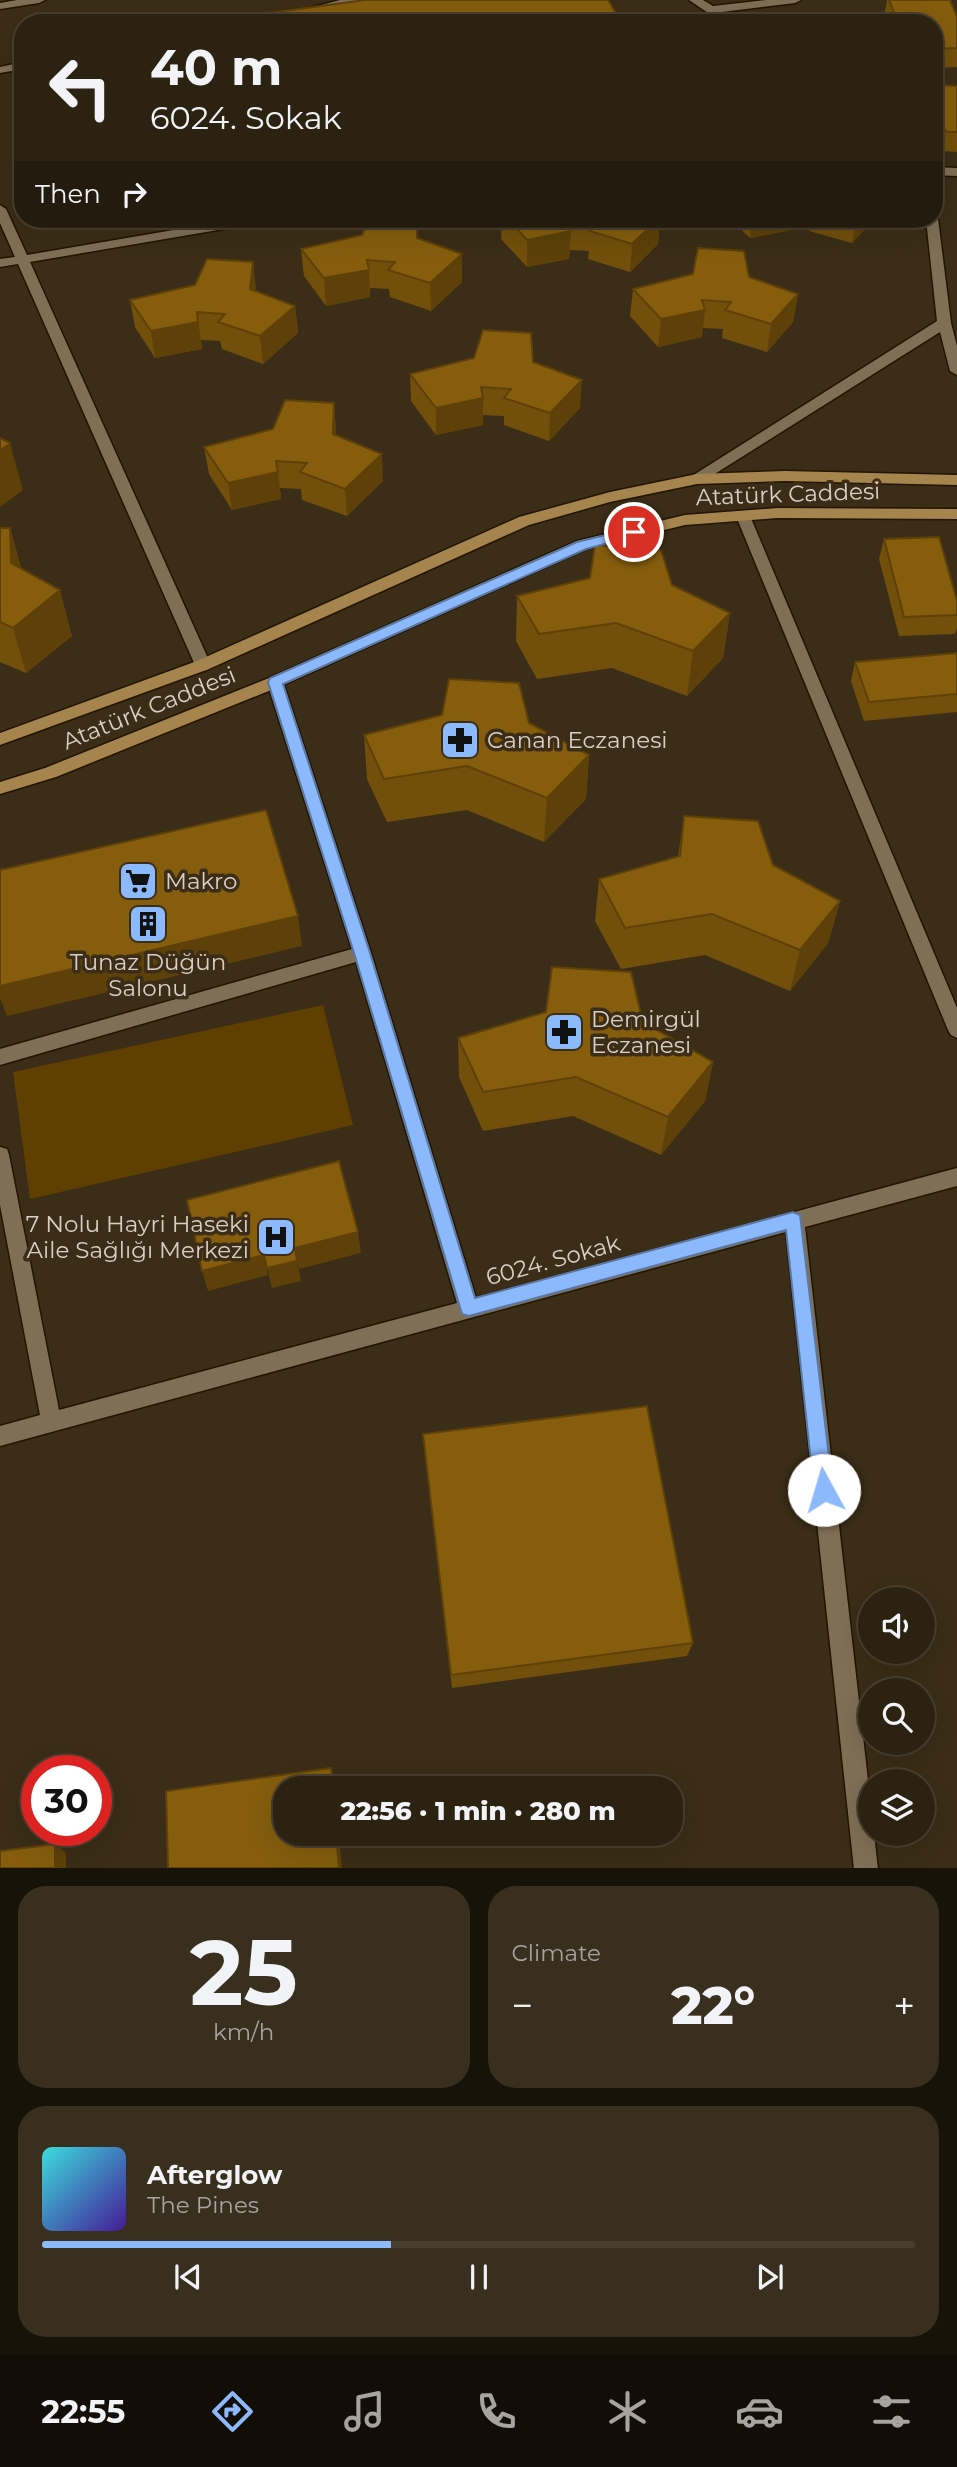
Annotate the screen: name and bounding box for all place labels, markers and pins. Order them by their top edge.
pin [604,502,664,562]
pharmacy icon: Canan Eczanesi [439,719,481,761]
place label: Canan Eczanesi [487,726,668,754]
supermarket icon: Makro [117,860,159,902]
place label: Makro [165,867,237,895]
building icon: Tunaz Düğün Salonu [127,903,169,945]
place label: Tunaz Düğün Salonu [70,948,226,1002]
place label: Demirgül Eczanesi [591,1005,701,1059]
pharmacy icon: Demirgül Eczanesi [543,1011,585,1053]
place label: 7 Nolu Hayri Haseki Aile Sağlığı Merkezi [26,1210,249,1264]
hospital icon: 7 Nolu Hayri Haseki Aile Sağlığı Merkezi [255,1216,297,1258]

